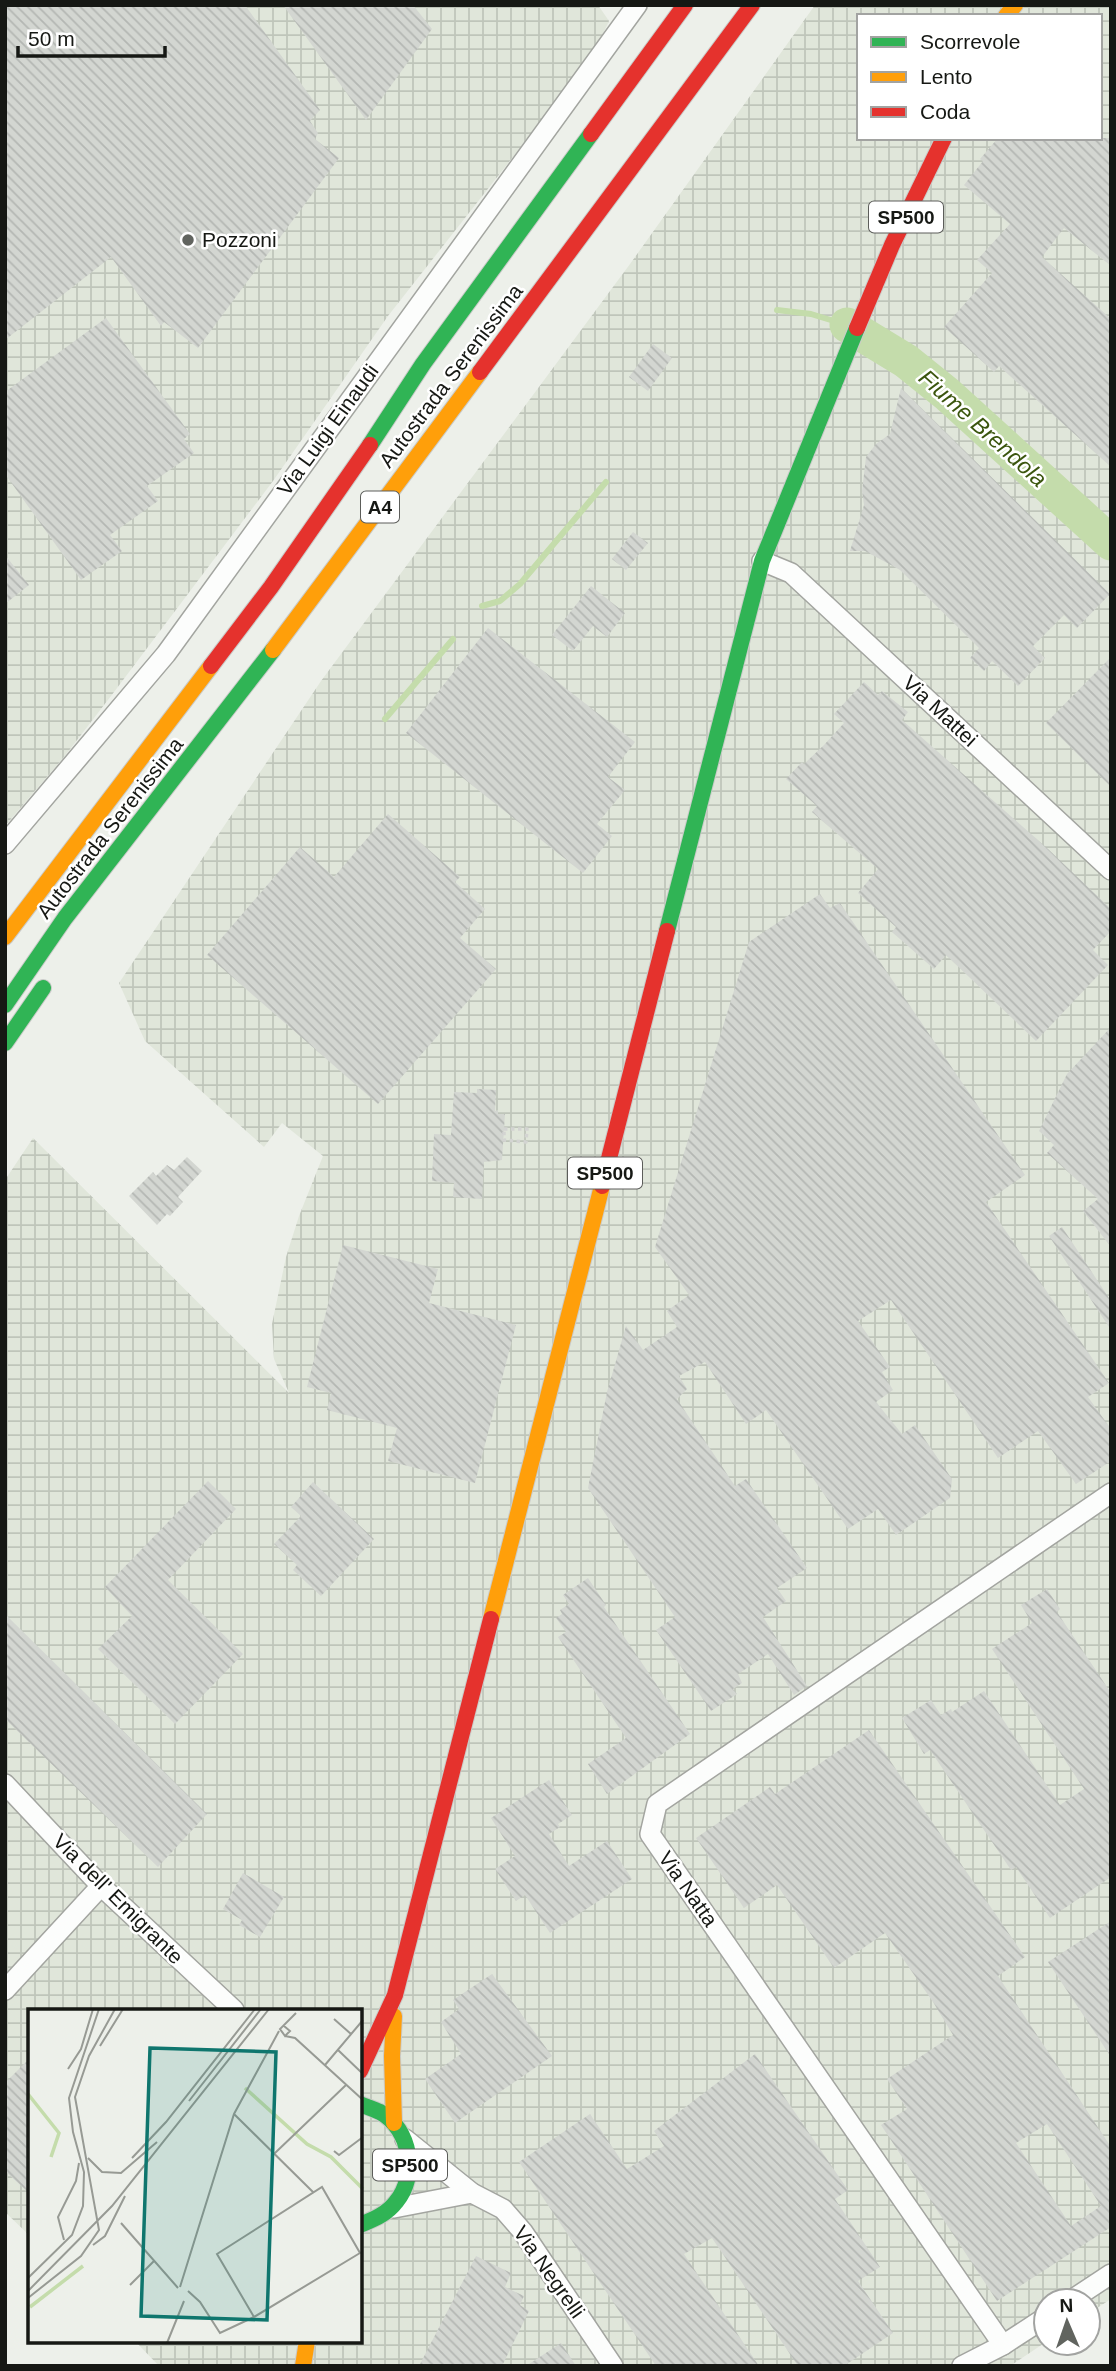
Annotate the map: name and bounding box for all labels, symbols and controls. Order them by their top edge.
scale bar [18,14,164,58]
legend [857,14,1102,140]
text: 50 m [28,27,75,50]
text: Scorrevole [920,30,1020,53]
text: Lento [920,65,973,88]
text: Coda [920,100,971,123]
road number: SP500 [869,202,943,232]
place label: Pozzoni [202,228,277,251]
marker: Pozzoni [180,232,196,248]
street label: Autostrada Serenissima [374,280,527,472]
street label: Via Luigi Einaudi [272,360,383,500]
water label: Fiume Brendola [914,364,1052,492]
road number: A4 [361,492,399,522]
street label: Via Mattei [898,671,982,751]
street label: Autostrada Serenissima [32,733,187,923]
road number: SP500 [568,1158,642,1189]
street label: Via dell' Emigrante [49,1829,188,1968]
street label: Via Natta [654,1847,723,1931]
inset map [28,2009,362,2343]
road number: SP500 [373,2150,447,2180]
street label: Via Negrelli [509,2221,590,2322]
north arrow [1032,2287,1102,2357]
text: N [1059,2295,1074,2316]

